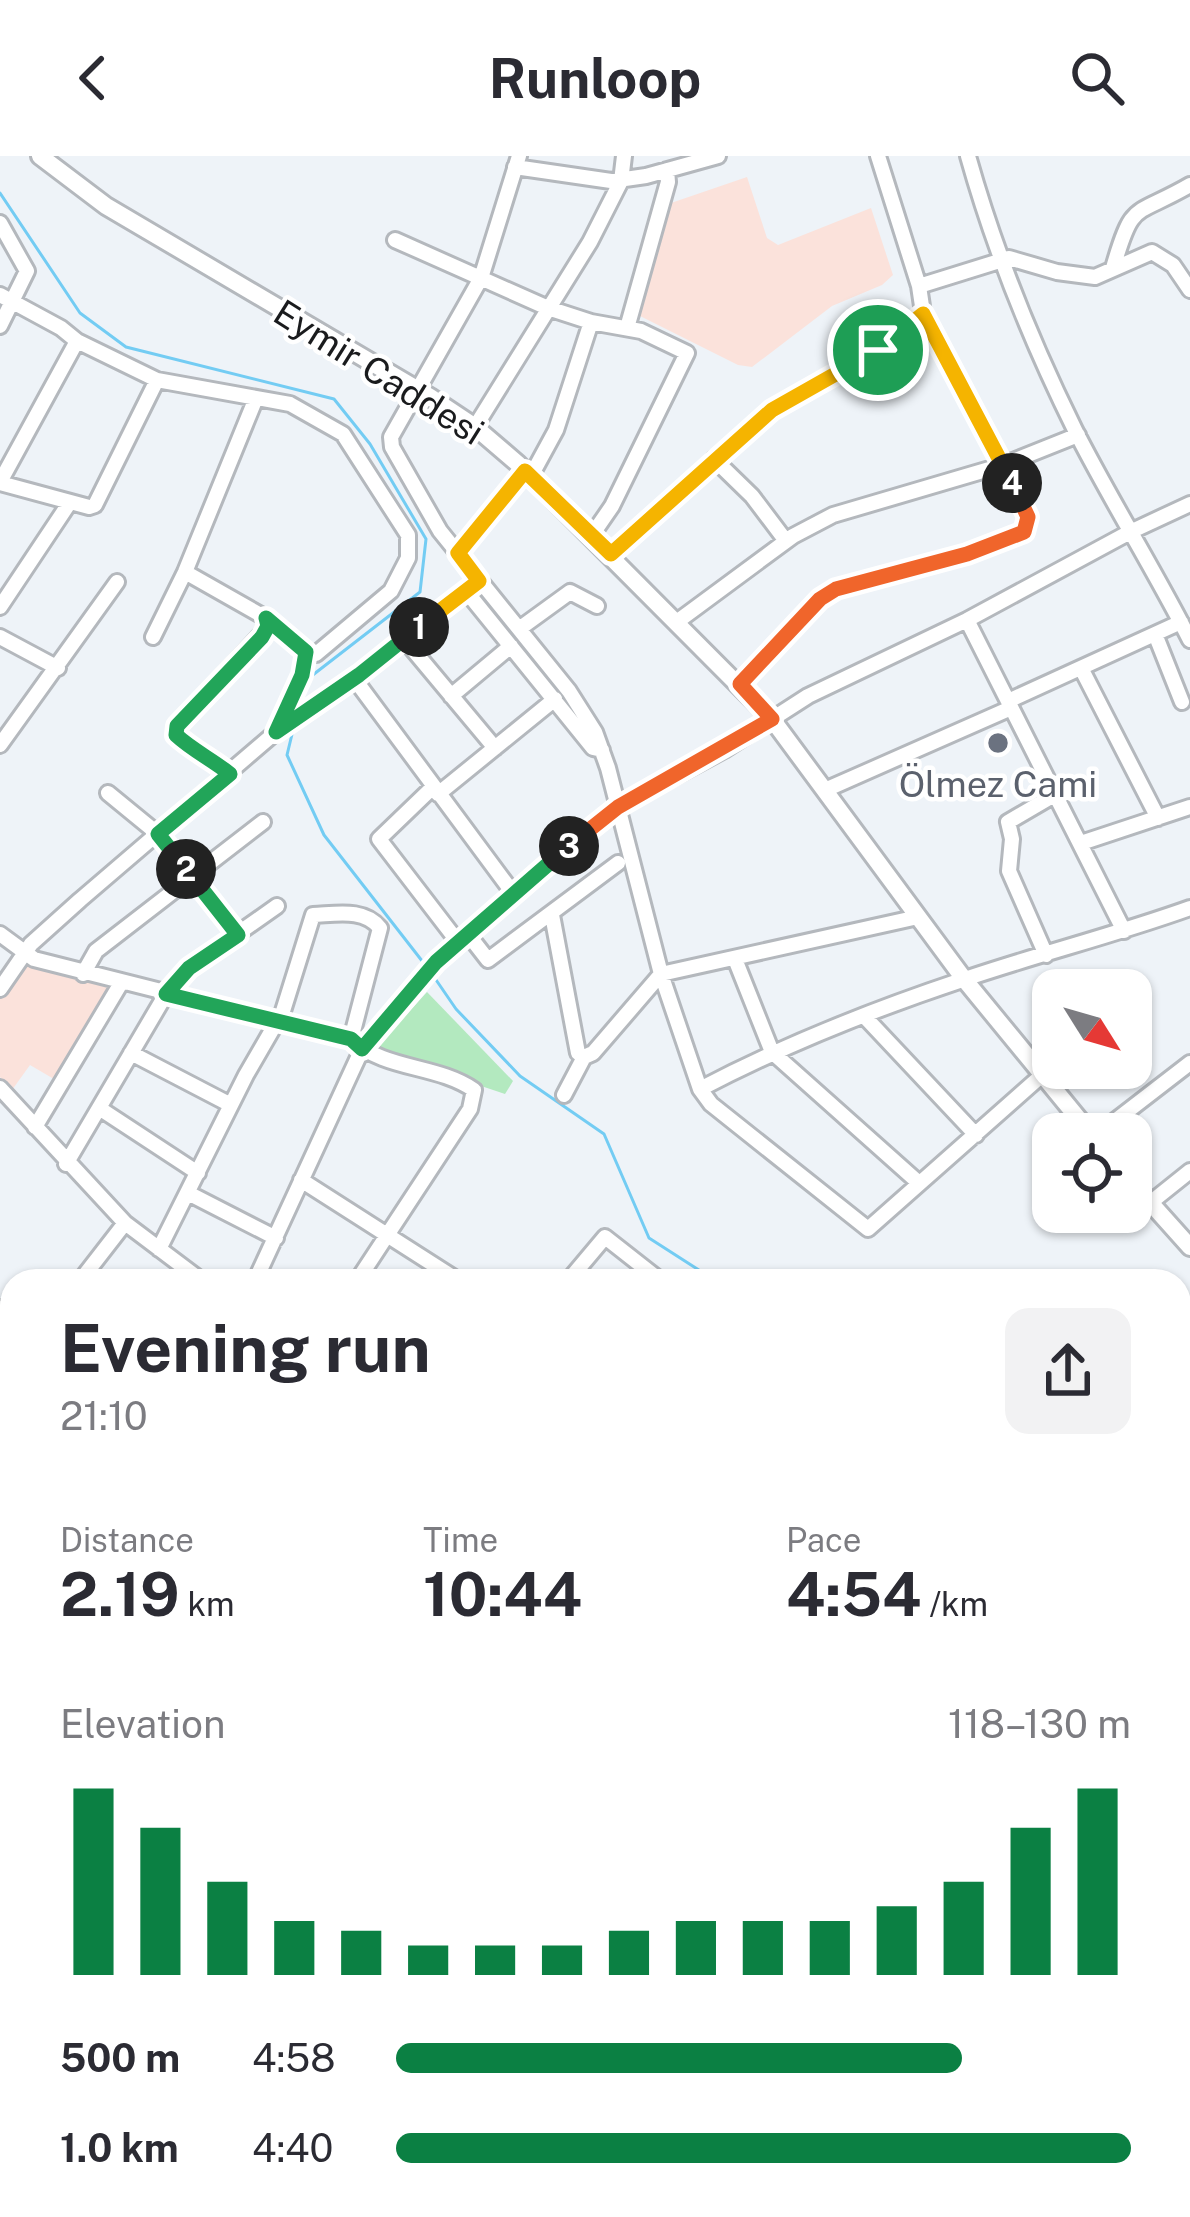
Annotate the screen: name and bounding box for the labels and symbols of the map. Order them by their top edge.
street label: Eymir Caddesi [267,291,491,453]
pin [827,299,929,401]
pin: 4 [982,453,1042,513]
pin: 1 [389,597,449,657]
marker: Ölmez Cami [985,730,1011,756]
place label: Ölmez Cami [899,763,1097,805]
pin: 3 [539,816,599,876]
pin: 2 [156,839,216,899]
north arrow [1032,969,1152,1089]

